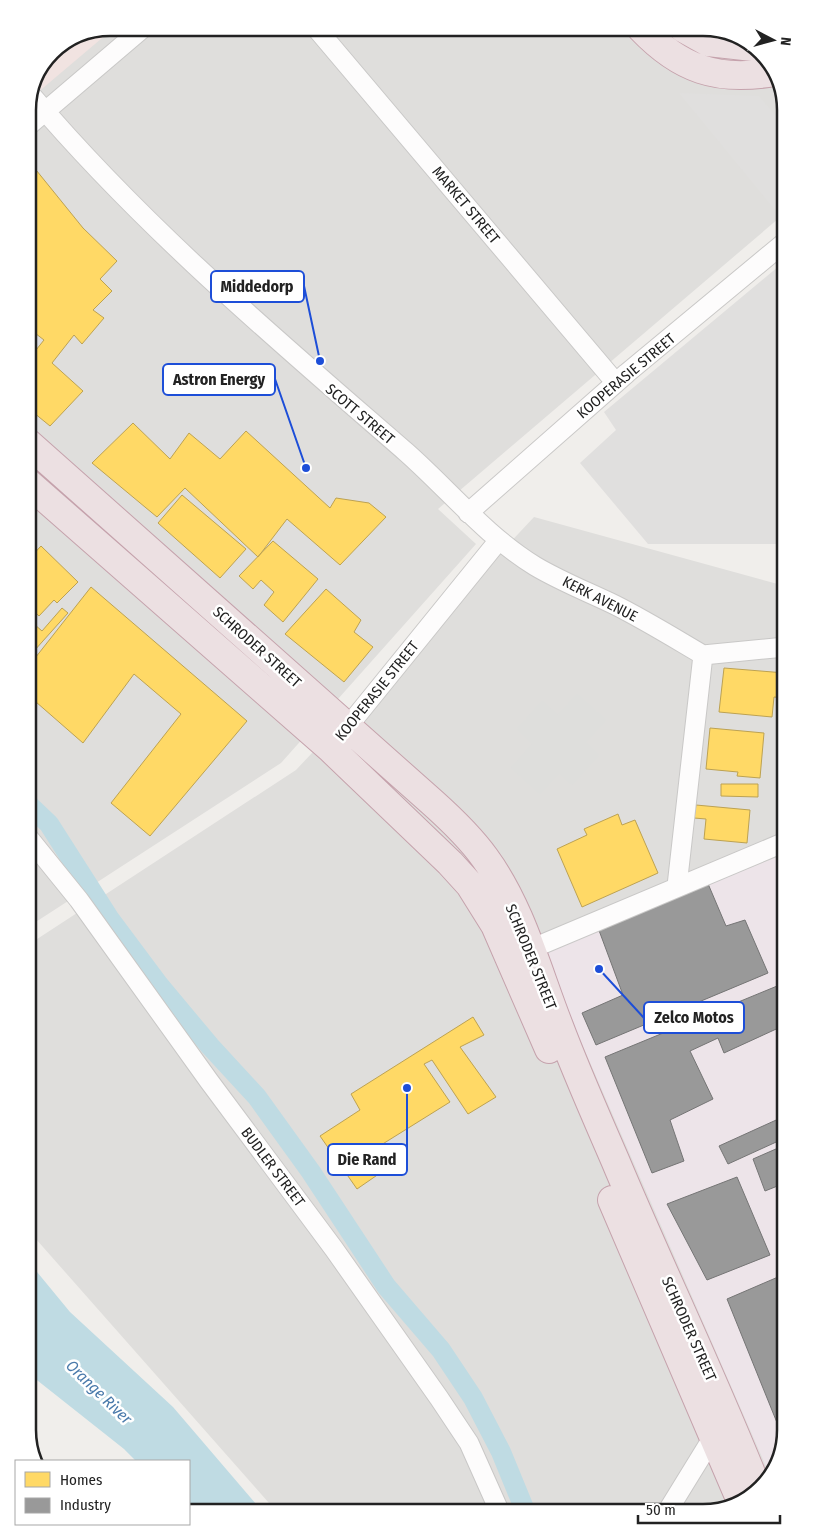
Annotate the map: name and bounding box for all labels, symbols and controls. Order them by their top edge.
north arrow [748,15,798,65]
text: N [777,36,794,46]
street label: MARKET STREET [428,163,504,247]
callout: Middedorp [211,271,304,302]
text: Middedorp [220,277,294,296]
street label: KOOPERASIE STREET [573,330,679,422]
callout: Astron Energy [163,364,275,395]
text: Astron Energy [172,370,265,389]
street label: SCOTT STREET [322,380,398,448]
street label: KERK AVENUE [559,572,641,626]
street label: SCHRODER STREET [209,603,305,691]
street label: KOOPERASIE STREET [331,638,423,744]
street label: SCHRODER STREET [502,902,560,1012]
callout: Zelco Motos [644,1002,744,1033]
text: Zelco Motos [654,1008,734,1027]
street label: BUDLER STREET [237,1124,309,1210]
callout: Die Rand [328,1144,407,1175]
text: Die Rand [338,1150,397,1169]
street label: SCHRODER STREET [658,1274,720,1384]
water label: Orange River [62,1356,136,1428]
legend [15,1460,190,1525]
text: Homes [60,1471,102,1489]
scale bar [638,1492,780,1524]
text: Industry [60,1496,111,1514]
text: 50 m [646,1501,676,1519]

